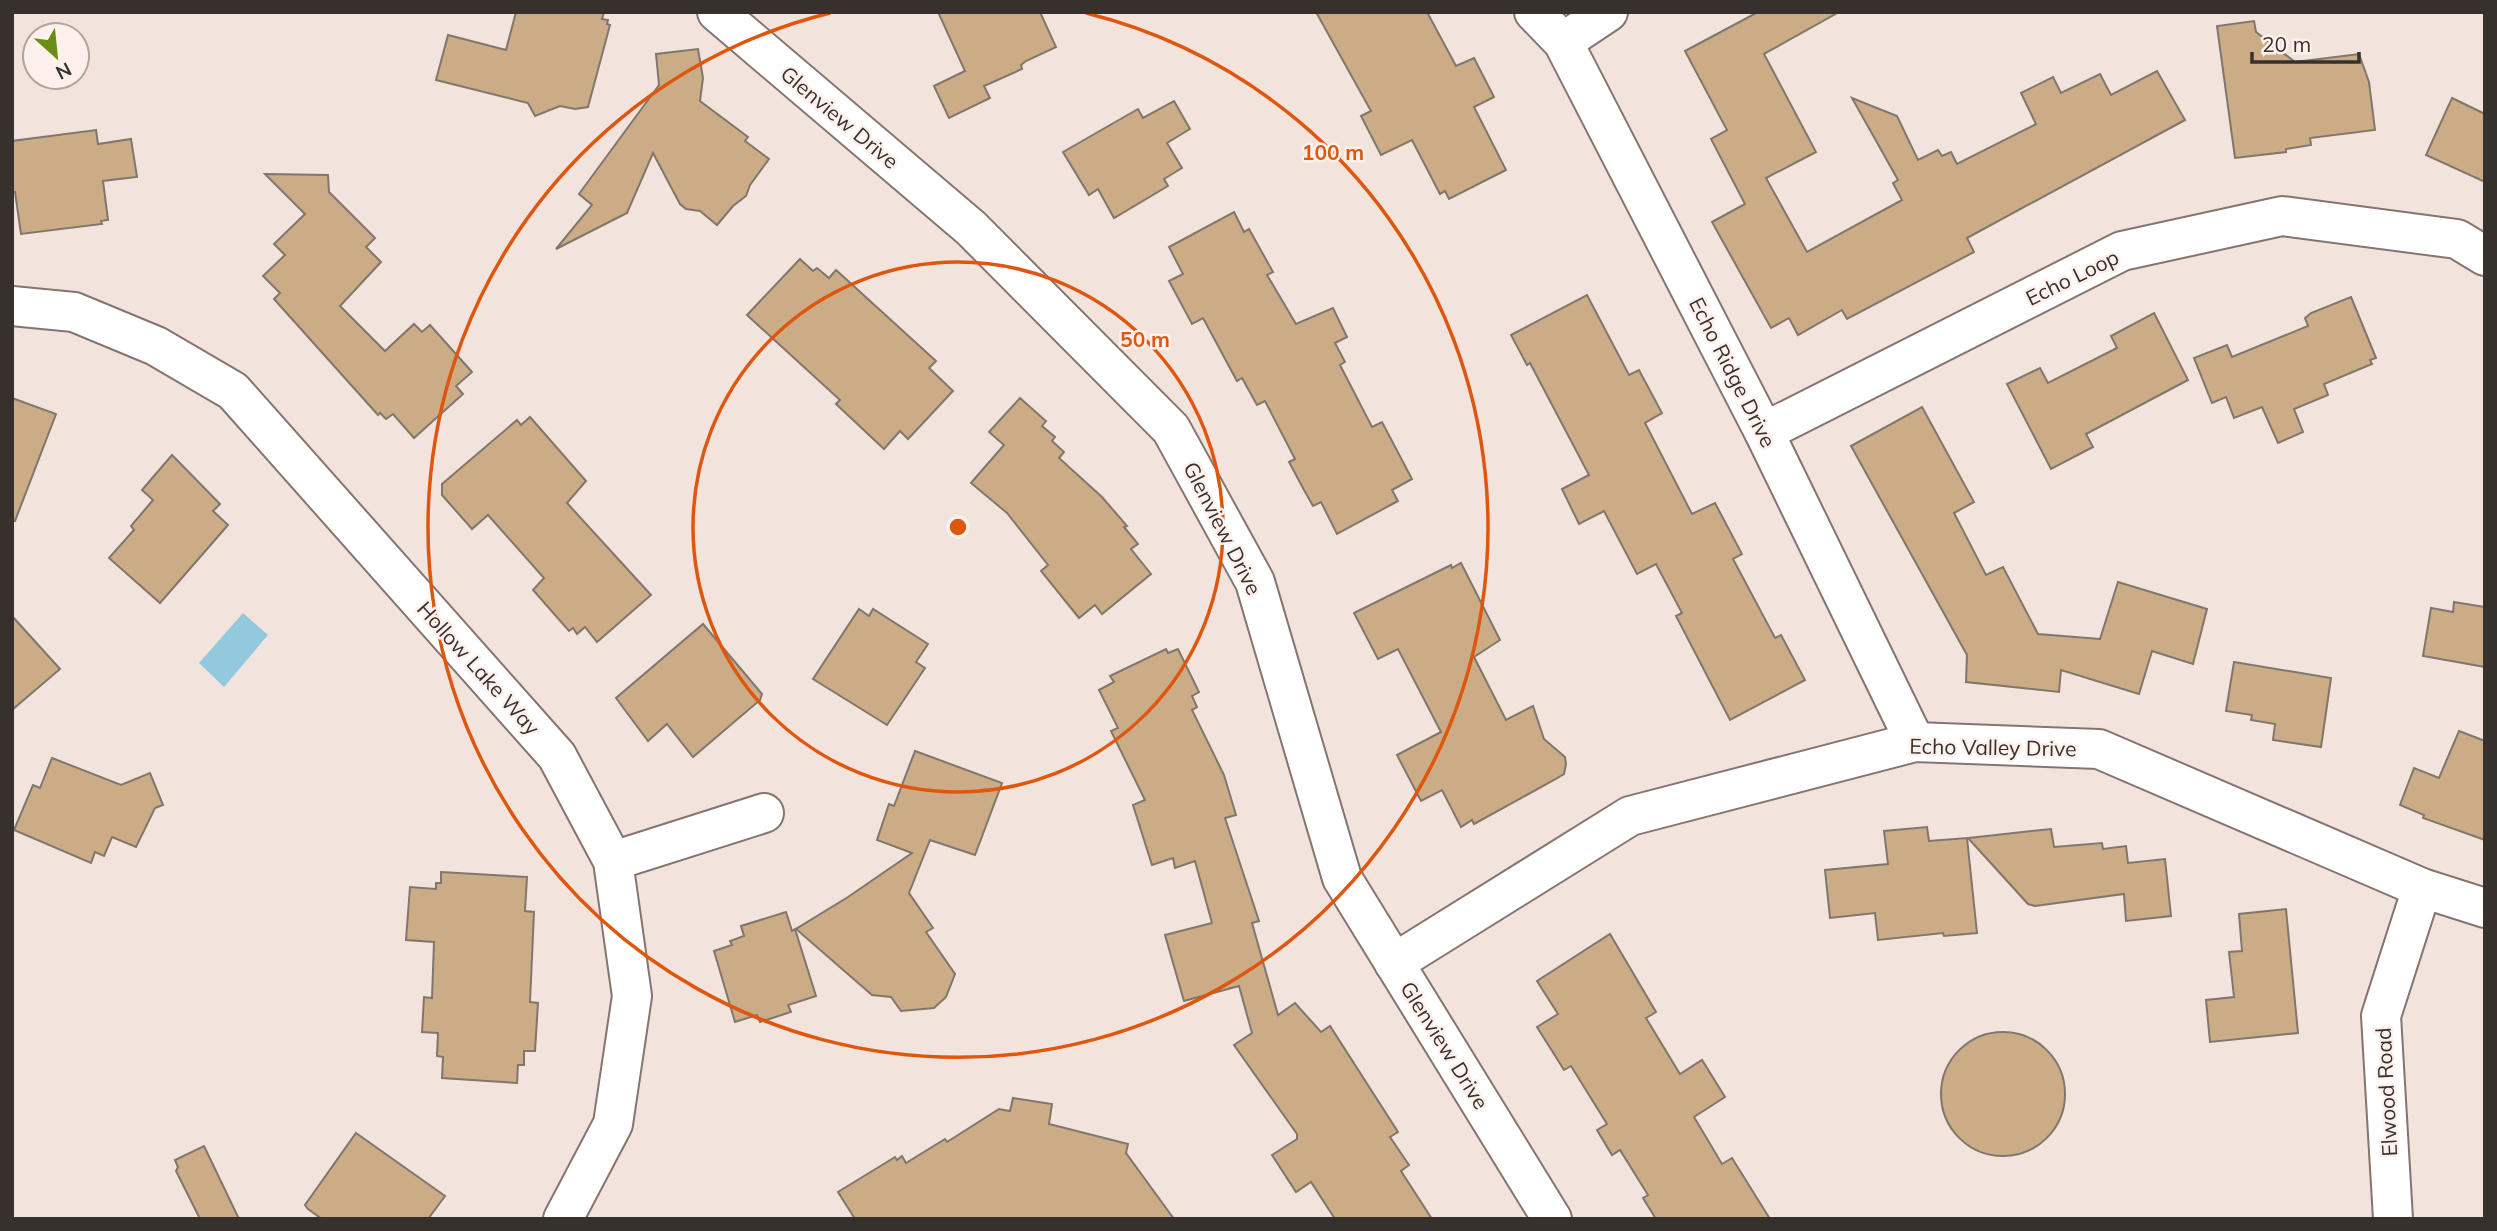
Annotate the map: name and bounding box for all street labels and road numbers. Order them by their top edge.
street label: Glenview Drive [776,60,904,174]
street label: Echo Loop [2021,243,2123,311]
street label: Echo Ridge Drive [1684,293,1782,451]
street label: Glenview Drive [1178,457,1268,599]
street label: Hollow Lake Way [412,596,546,740]
street label: Echo Valley Drive [1909,733,2077,761]
street label: Glenview Drive [1395,976,1495,1114]
street label: Elwood Road [2370,1027,2402,1157]

